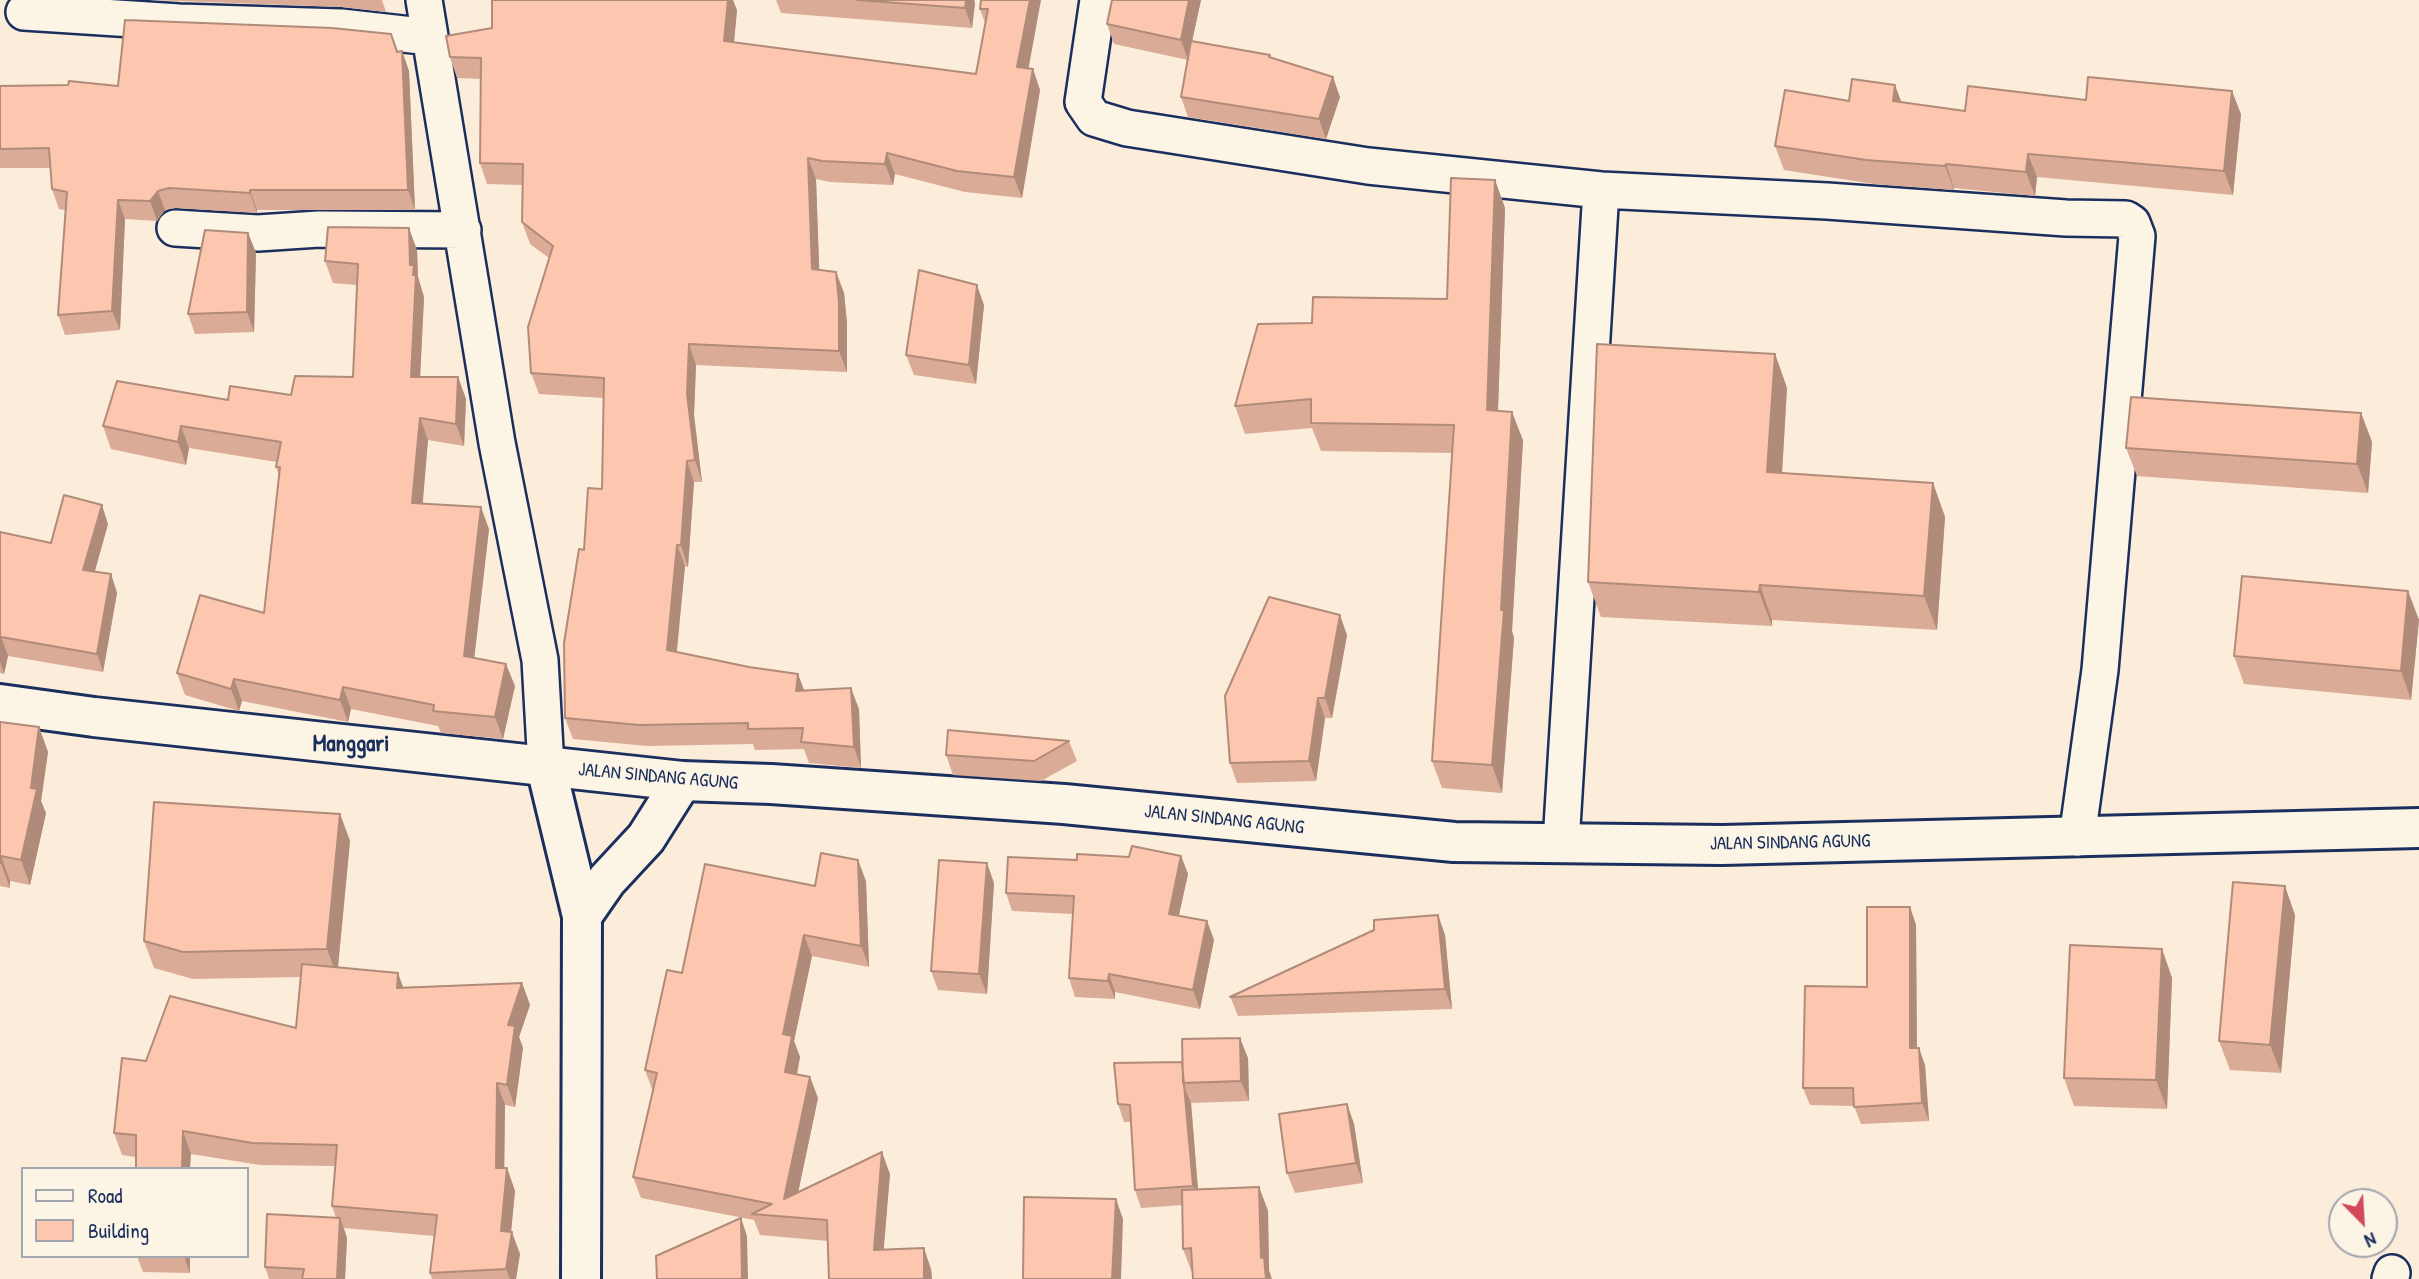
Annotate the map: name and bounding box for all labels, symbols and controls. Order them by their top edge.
district label: Manggari [313,731,389,759]
street label: JALAN SINDANG AGUNG [577,759,739,795]
street label: JALAN SINDANG AGUNG [1143,800,1305,840]
street label: JALAN SINDANG AGUNG [1710,830,1870,856]
legend [21,1167,248,1258]
text: Road [88,1181,122,1210]
north arrow [2328,1188,2398,1258]
text: Building [88,1216,149,1245]
text: N [2361,1226,2381,1254]

